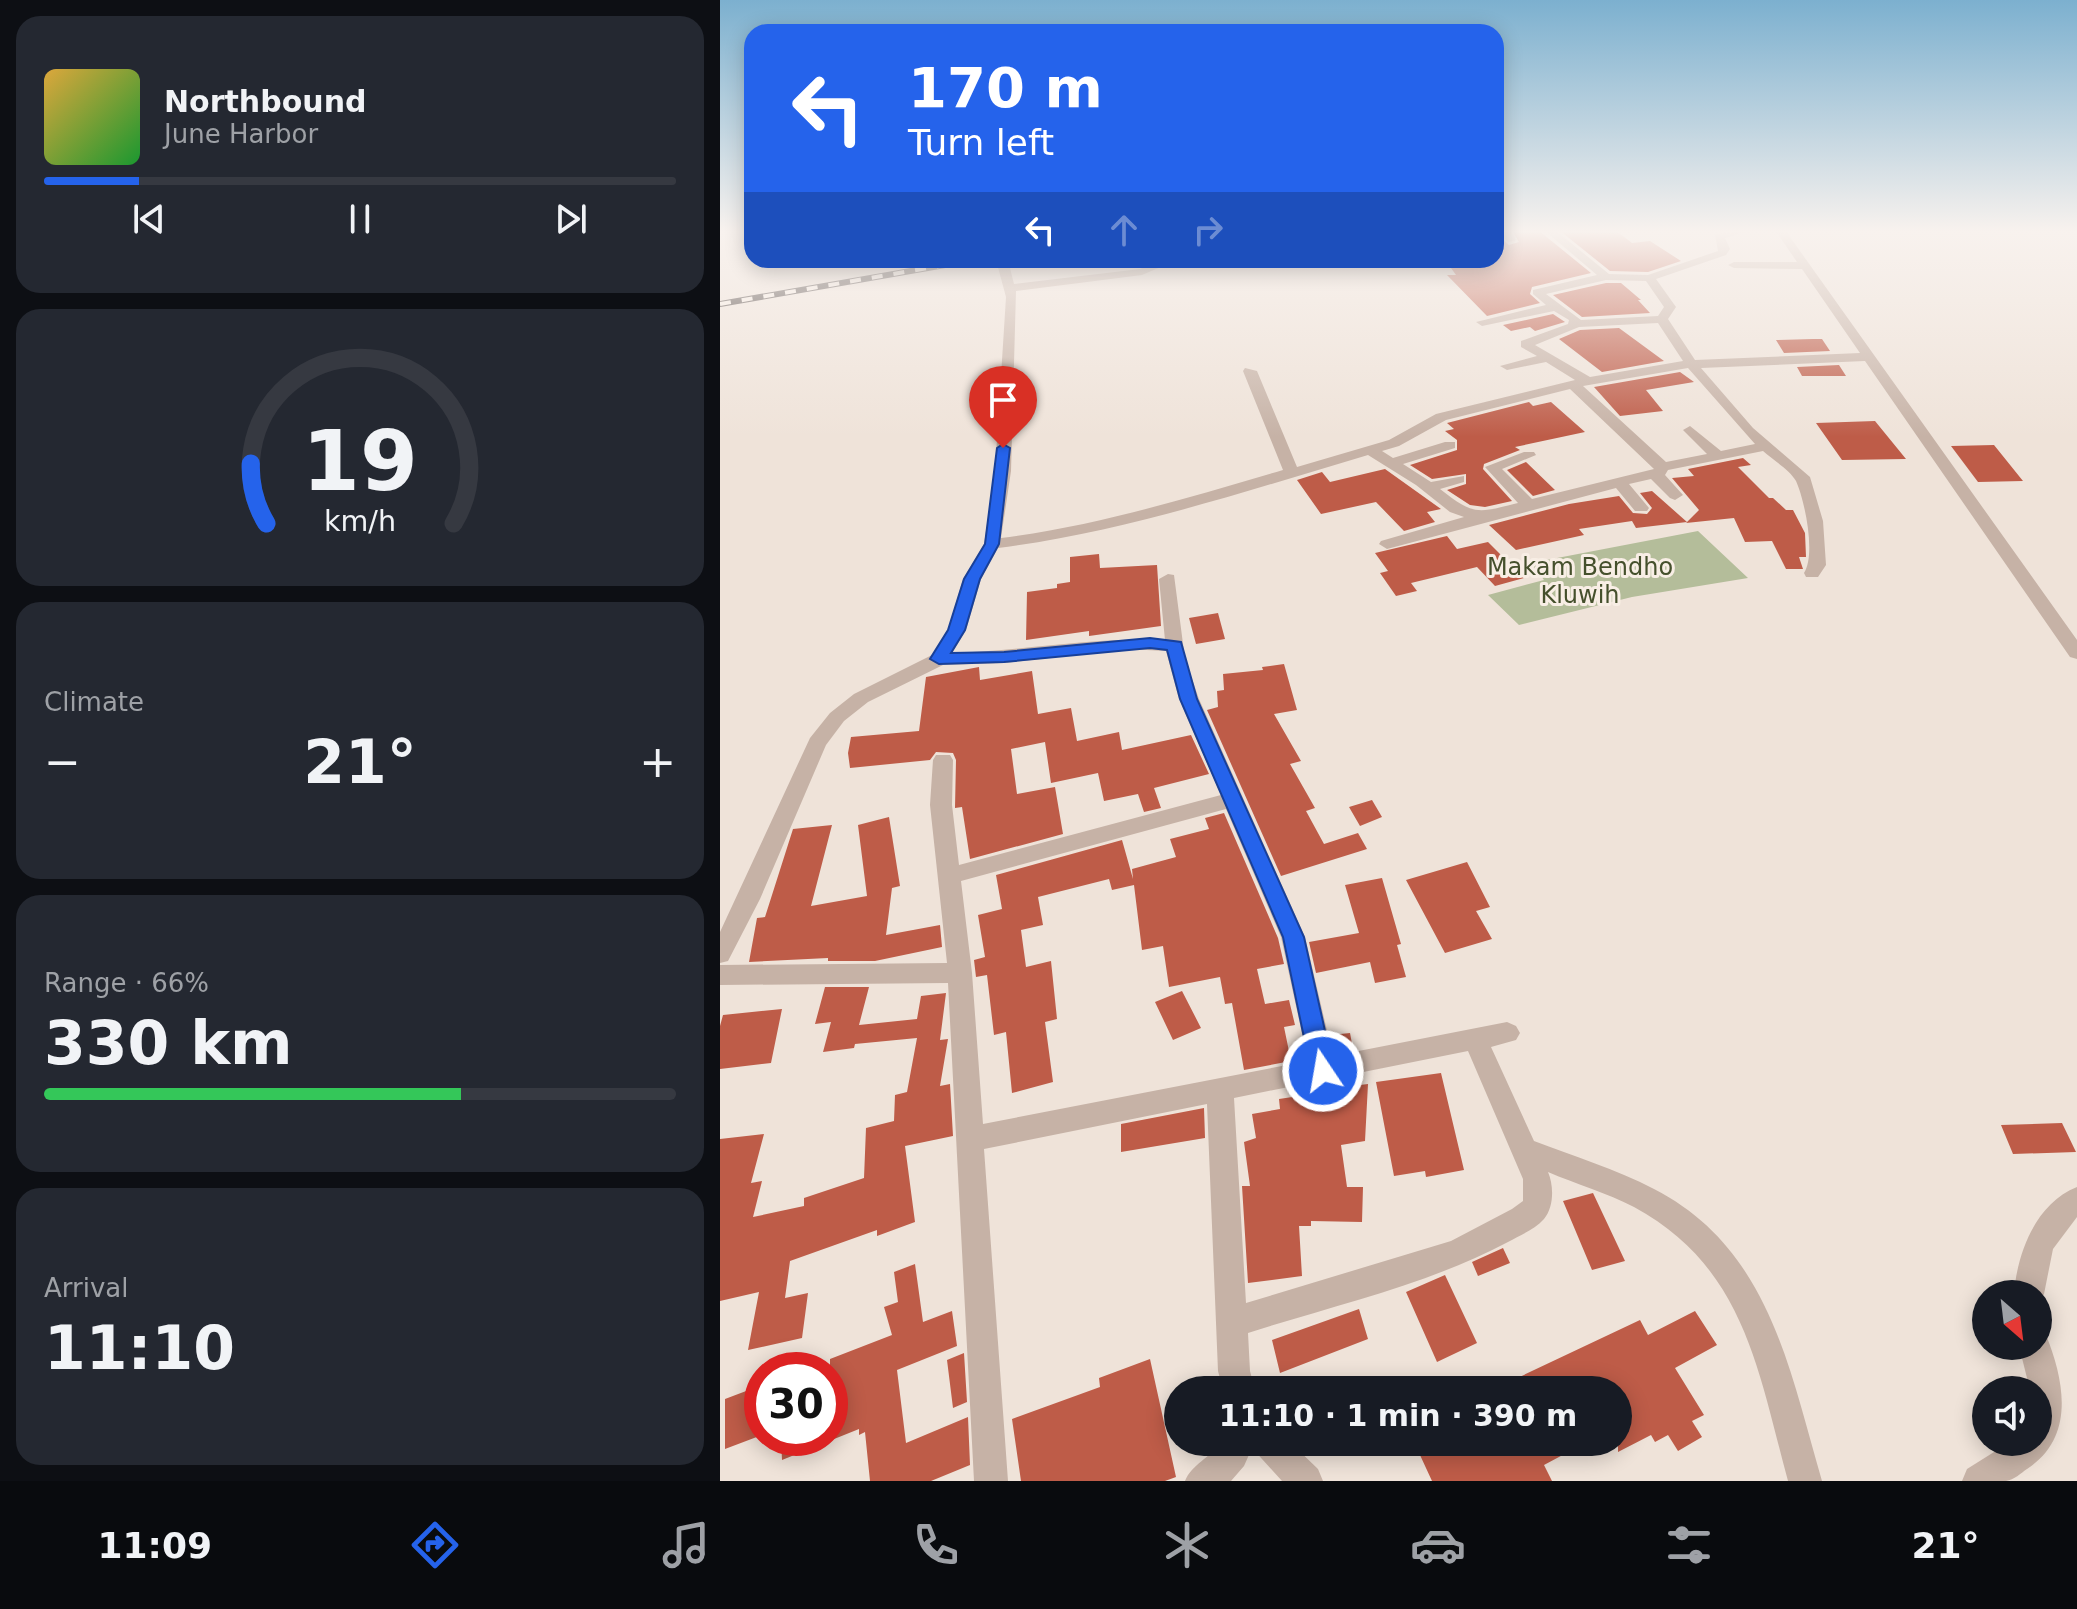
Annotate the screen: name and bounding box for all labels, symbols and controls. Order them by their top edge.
text: 170 m [908,55,1103,120]
icon: left [776,56,880,160]
text: Northbound [164,84,367,119]
text: June Harbor [164,119,318,149]
text: Turn left [908,122,1054,163]
icon: previous [127,197,171,241]
icon: pause [338,197,382,241]
icon: next [549,197,593,241]
icon: left [1018,208,1062,252]
icon: ahead [1102,208,1146,252]
icon: right [1186,208,1230,252]
pin [969,366,1037,448]
icon: arrive [981,378,1025,422]
text: 19 [302,412,418,509]
text: km/h [324,504,396,538]
park label: Makam Bendho Kluwih [1487,553,1673,609]
text: Climate [44,687,144,717]
text: 21° [303,727,417,797]
text: − [44,736,81,787]
text: + [639,736,676,787]
text: Range · 66% [44,968,209,998]
text: 330 km [44,1008,293,1078]
position arrow [1281,1029,1365,1113]
text: Arrival [44,1273,128,1303]
north arrow [1972,1280,2052,1360]
map controls [1972,1280,2052,1456]
text: 11:10 [44,1313,235,1383]
speed limit sign: 30 [744,1352,848,1456]
button: sound [1972,1376,2052,1456]
text: 11:10 · 1 min · 390 m [1219,1398,1577,1433]
icon: directions [407,1517,463,1573]
icon: music [658,1517,714,1573]
icon: phone [908,1517,964,1573]
icon: climate [1159,1517,1215,1573]
icon: car [1410,1517,1466,1573]
icon: filters [1661,1517,1717,1573]
text: 11:09 [97,1525,212,1566]
text: 21° [1911,1525,1980,1566]

